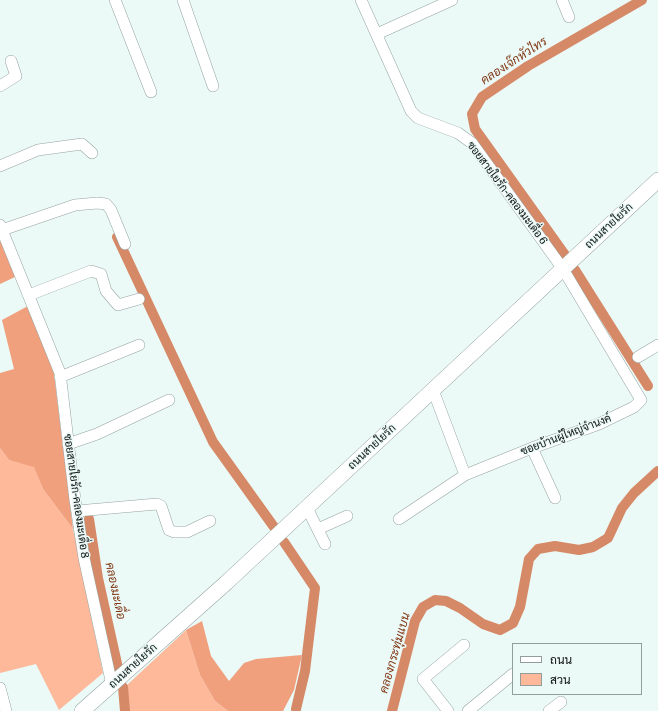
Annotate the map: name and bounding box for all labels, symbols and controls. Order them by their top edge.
water label: คลองเจ๊กหัวไทร [478,34,550,88]
street label: ซอยสายใยรัก-คลองมะเดื่อ 6 [464,139,550,247]
street label: ถนนสายใยรัก [582,201,636,251]
street label: ซอยบ้านผู้ใหญ่จำนงค์ [519,412,613,458]
street label: ถนนสายใยรัก [345,422,399,472]
street label: ซอยสายใยรัก-คลองมะเดื่อ 8 [61,433,91,559]
water label: คลองมะเดื่อ [102,561,128,621]
water label: คลองกระทุ่มแบน [377,611,413,695]
street label: ถนนสายใยรัก [106,641,160,691]
legend [512,643,642,695]
text: ถนน [550,650,572,668]
text: สวน [550,670,571,688]

